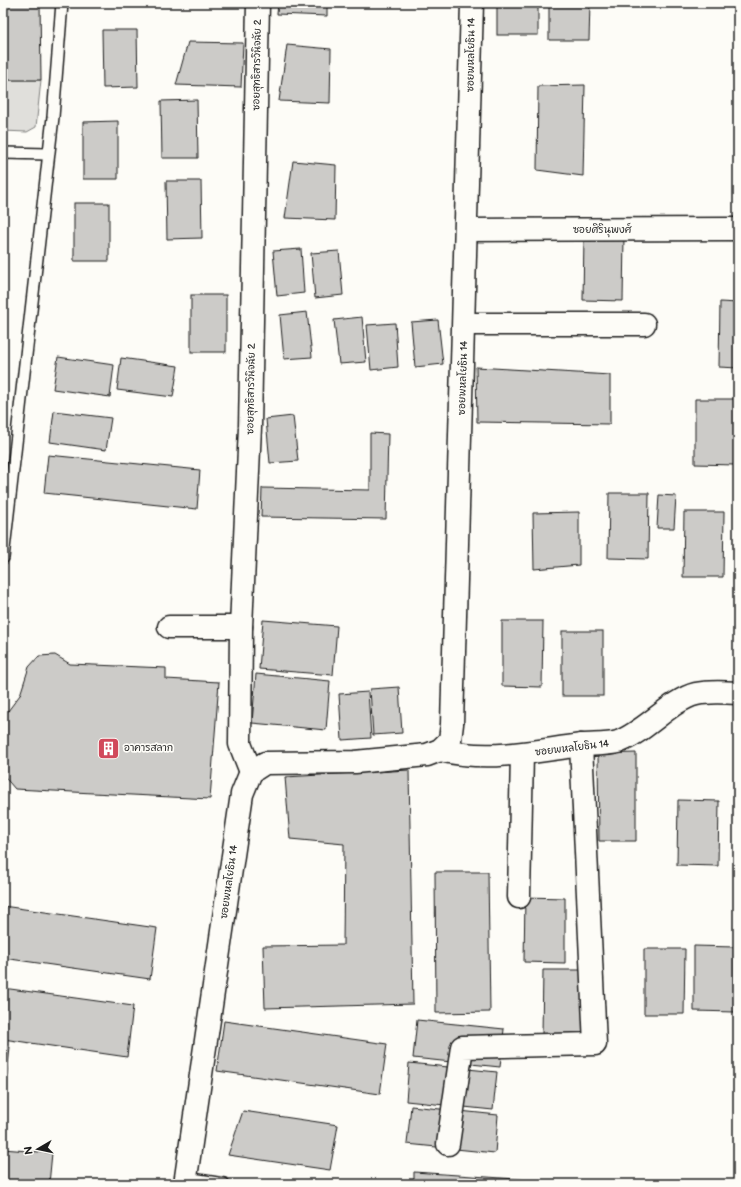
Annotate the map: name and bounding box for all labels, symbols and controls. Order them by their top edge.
street label: ซอยพหลโยธิน 14 [463,18,478,92]
street label: ซอยสุทธิสารวินิจฉัย 2 [249,19,266,111]
street label: ซอยศิรินุพงศ์ [573,222,632,238]
street label: ซอยพหลโยธิน 14 [455,340,470,415]
street label: ซอยสุทธิสารวินิจฉัย 2 [243,343,260,435]
building icon: อาคารสลาก [95,735,121,761]
street label: ซอยพหลโยธิน 14 [534,737,610,759]
place label: อาคารสลาก [124,742,173,754]
street label: ซอยพหลโยธิน 14 [217,844,240,920]
north arrow [18,1129,58,1169]
text: N [22,1145,36,1156]

